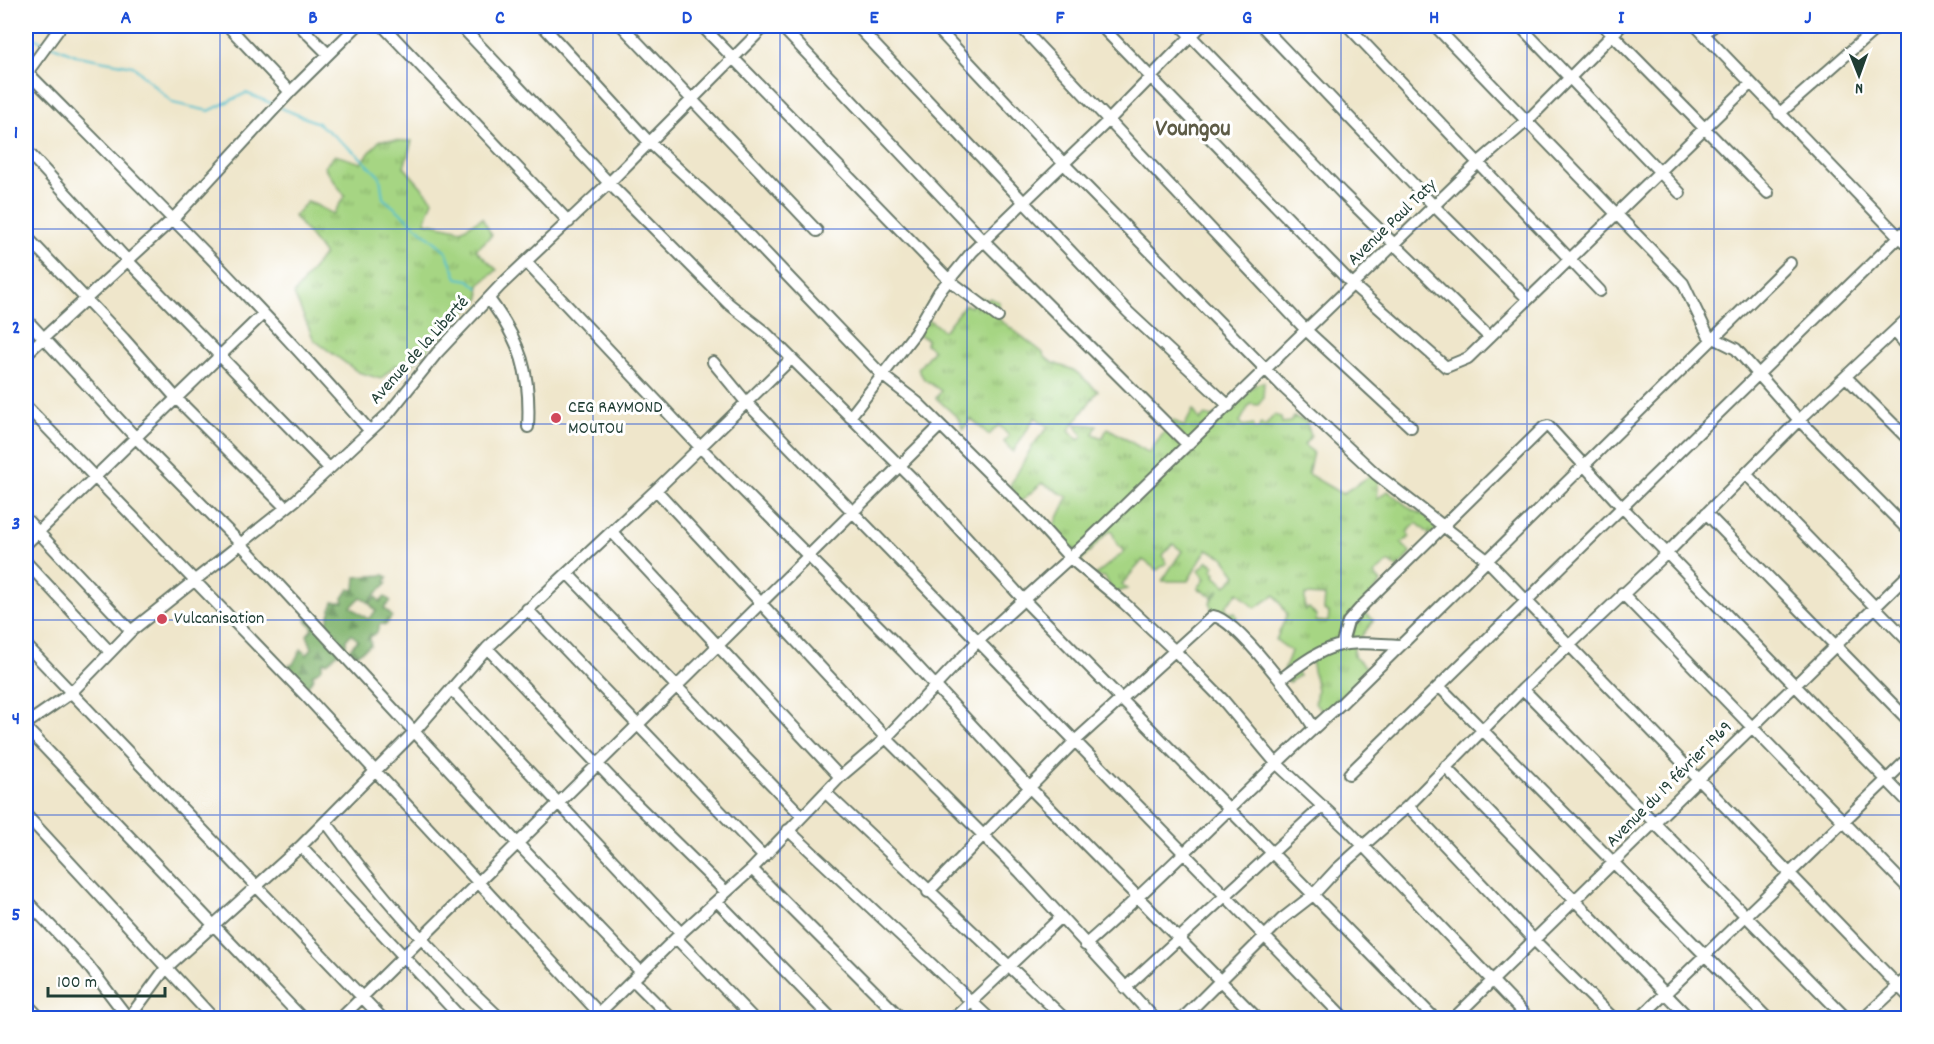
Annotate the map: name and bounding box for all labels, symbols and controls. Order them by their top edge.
text: A [121,5,132,33]
text: B [308,5,318,33]
text: C [495,5,505,33]
text: D [682,5,693,33]
text: E [869,5,879,33]
text: F [1056,5,1066,33]
text: G [1242,5,1252,33]
text: H [1429,5,1439,33]
text: I [1618,5,1625,33]
text: J [1804,5,1812,33]
north arrow [1829,45,1889,105]
text: N [1855,76,1863,99]
district label: Voungou [1155,113,1231,147]
text: 1 [14,120,18,148]
street label: Avenue Paul Taty [1343,173,1444,272]
street label: Avenue de la Liberté [364,291,476,411]
text: 2 [12,315,20,343]
place label: CEG RAYMOND MOUTOU [568,396,663,442]
marker: CEG RAYMOND MOUTOU [549,411,563,425]
text: 3 [12,511,20,539]
place label: Vulcanisation [174,607,264,632]
marker: Vulcanisation [155,612,169,626]
text: 4 [12,706,20,734]
street label: Avenue du 19 février 1969 [1601,716,1739,854]
text: 5 [11,902,21,930]
scale bar [48,960,165,998]
text: 100 m [57,971,97,996]

